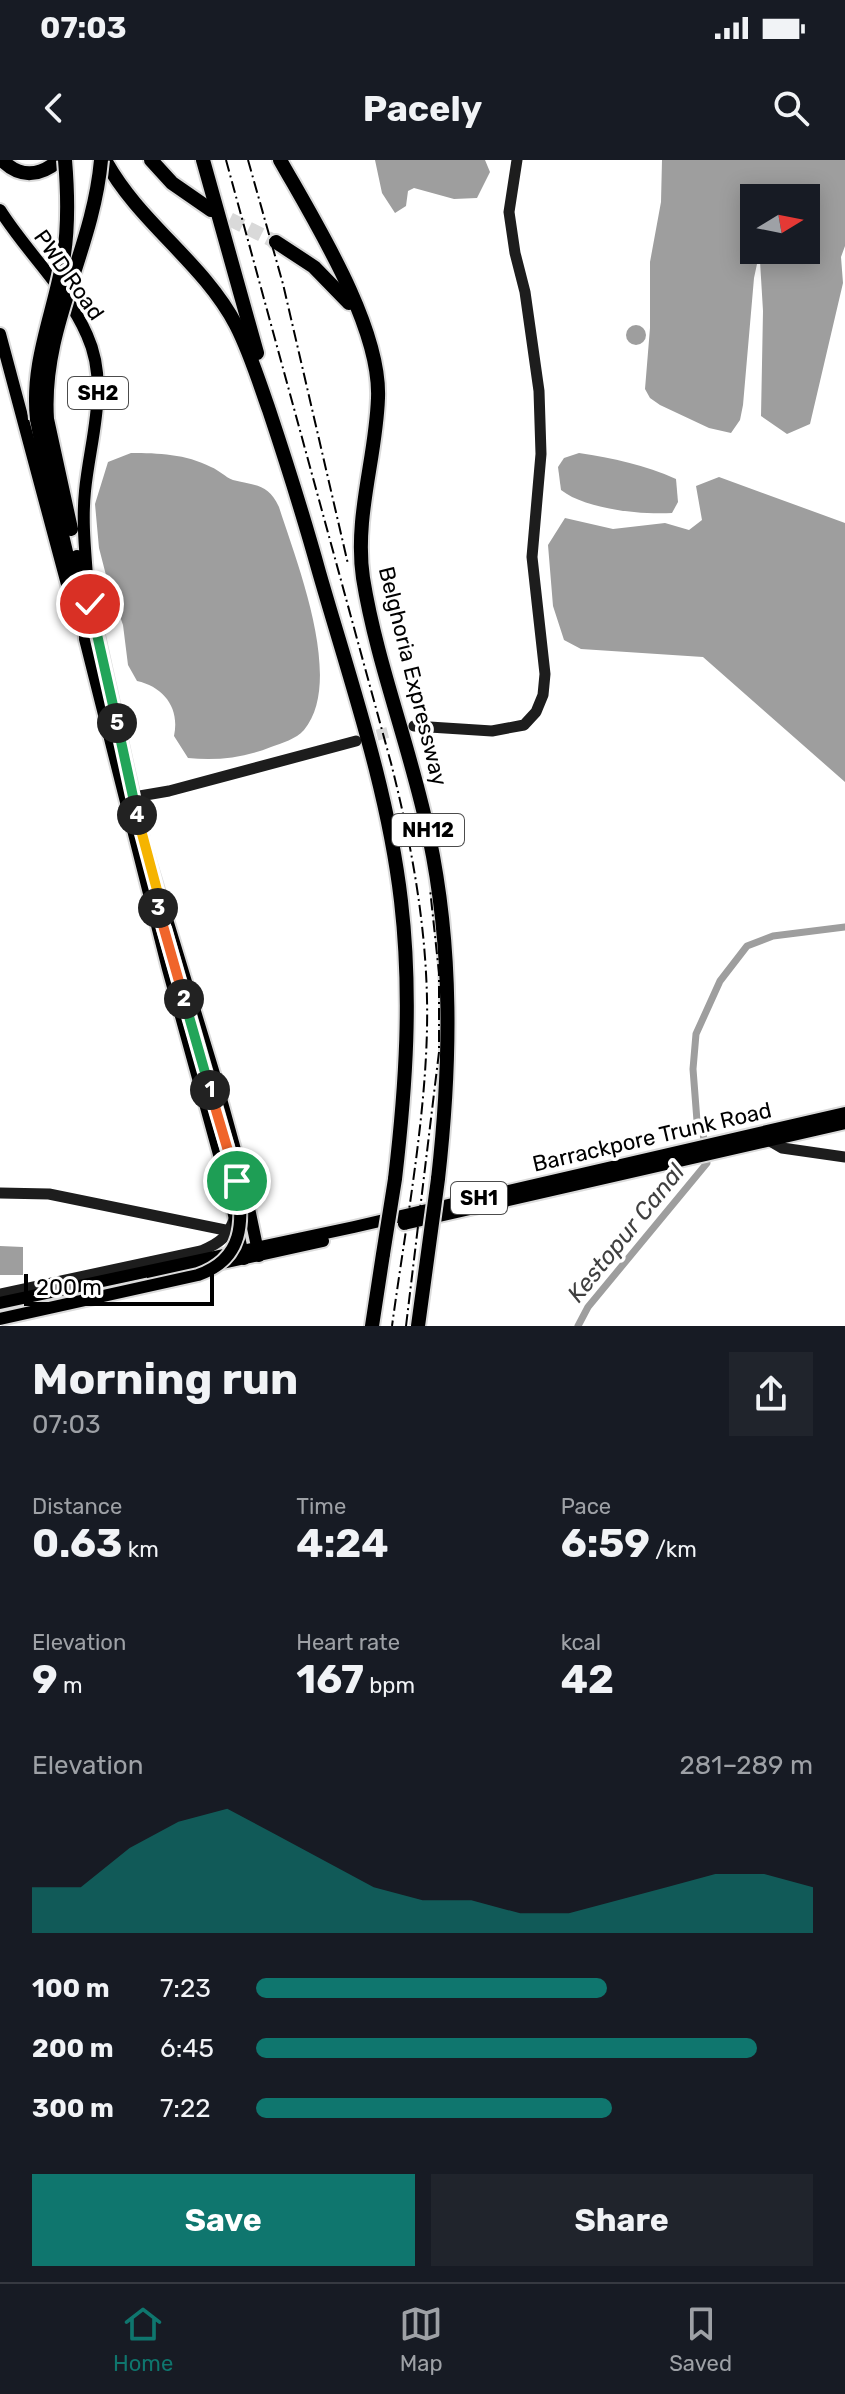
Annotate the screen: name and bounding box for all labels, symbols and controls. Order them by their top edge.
text: 07:03 [40,10,127,46]
icon: back [32,86,76,130]
icon: search [769,86,813,130]
text: Pacely [363,87,482,130]
north arrow [740,184,820,264]
map controls [740,184,820,264]
street label: PWD Road [28,225,110,325]
road number: SH2 [68,377,128,409]
street label: Belghoria Expressway [373,564,453,788]
pin [56,570,124,638]
icon: check [68,582,112,626]
pin: 5 [97,703,137,743]
text: 5 [110,709,124,736]
pin: 4 [117,795,157,835]
text: 4 [129,801,145,828]
road number: NH12 [392,814,464,846]
pin: 3 [138,888,178,928]
text: 3 [151,894,165,921]
pin: 2 [164,979,204,1019]
text: 2 [177,985,191,1012]
pin: 1 [190,1070,230,1110]
text: 1 [205,1076,215,1103]
street label: Barrackpore Trunk Road [530,1096,774,1178]
pin [203,1147,271,1215]
water label: Kestopur Canal [562,1157,691,1308]
icon: arrive [215,1159,259,1203]
road number: SH1 [451,1182,507,1214]
scale bar [24,1270,214,1306]
text: 200 m [36,1274,102,1301]
button: share [729,1352,813,1436]
text: Morning run [32,1353,298,1405]
text: 07:03 [32,1409,101,1440]
text: Distance [32,1493,122,1520]
text: Time [296,1493,346,1520]
text: Pace [561,1493,611,1520]
text: 0.63 [32,1520,122,1567]
text: 4:24 [296,1520,388,1567]
text: 6:59 [561,1520,650,1567]
text: km [122,1536,159,1563]
text: /km [650,1536,697,1563]
text: Elevation [32,1629,126,1656]
text: Heart rate [296,1629,400,1656]
text: kcal [561,1629,601,1656]
text: 9 [32,1656,58,1703]
text: 167 [296,1656,364,1703]
text: 42 [561,1656,614,1703]
text: m [58,1672,83,1699]
text: bpm [364,1672,415,1699]
text: Elevation [32,1750,143,1781]
text: 281–289 m [679,1750,813,1781]
text: 100 m [32,1973,110,2004]
text: 7:23 [160,1973,211,2004]
text: 200 m [32,2033,114,2064]
text: 6:45 [160,2033,214,2064]
text: 300 m [32,2093,114,2124]
text: 7:22 [160,2093,211,2124]
button: Save [32,2174,415,2266]
button: Share [431,2174,813,2266]
tab: Home [113,2302,173,2377]
tab: Map [399,2302,443,2377]
tab: Saved [669,2302,732,2377]

